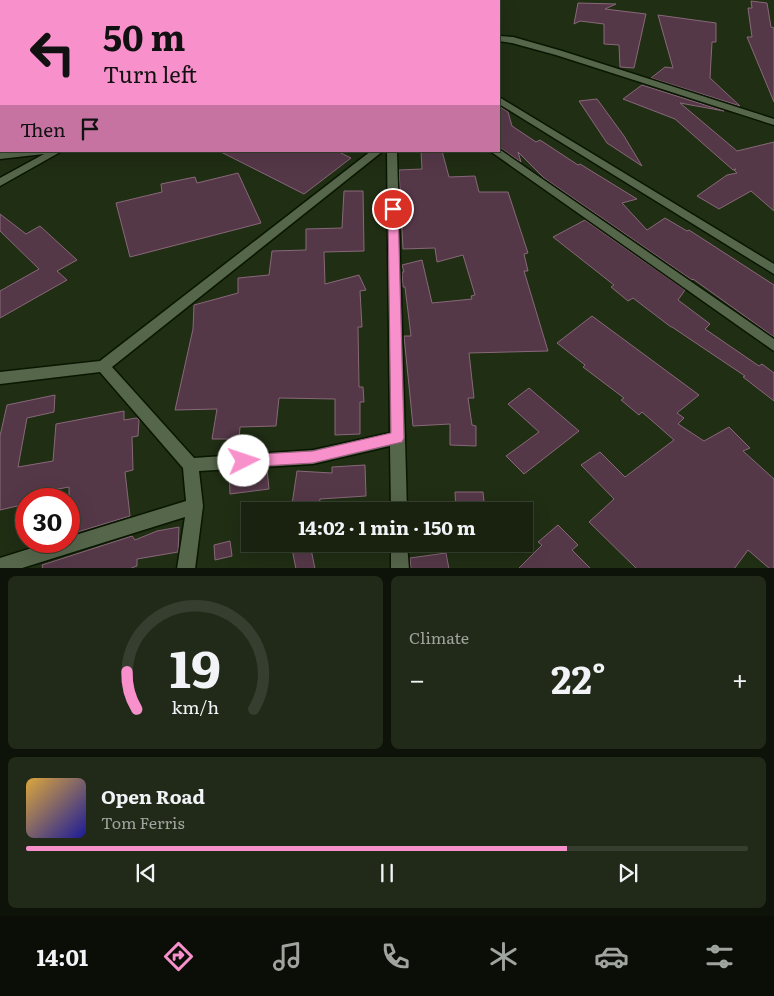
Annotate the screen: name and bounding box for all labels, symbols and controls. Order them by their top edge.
text: 50 m [103,10,186,62]
icon: left [20,20,85,85]
text: Turn left [103,57,197,90]
text: Then [20,115,66,143]
icon: arrive [76,115,104,143]
pin [372,188,414,230]
icon: arrive [379,195,407,223]
position arrow [217,434,269,486]
speed limit sign: 30 [15,488,80,553]
text: 14:02 · 1 min · 150 m [298,513,476,541]
text: Climate [409,625,469,649]
text: 19 [170,627,221,704]
text: 22° [551,649,606,706]
text: − [409,657,425,699]
text: + [732,657,748,699]
text: km/h [172,693,219,720]
text: Open Road [101,782,205,810]
text: Tom Ferris [101,810,185,834]
icon: previous [132,859,160,887]
icon: pause [373,859,401,887]
icon: next [614,859,642,887]
icon: directions [161,939,196,974]
icon: music [270,939,305,974]
icon: phone [378,939,413,974]
icon: climate [486,939,521,974]
icon: car [594,939,629,974]
icon: filters [702,939,737,974]
text: 14:01 [37,940,88,973]

